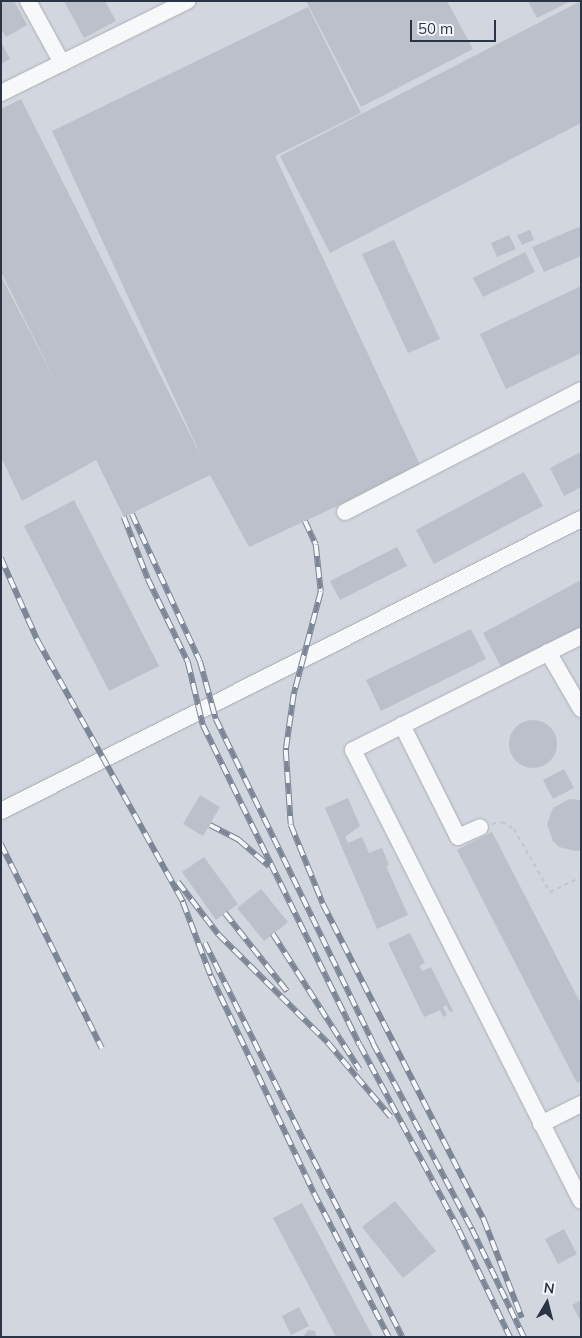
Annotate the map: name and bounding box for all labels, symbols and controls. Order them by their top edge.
scale bar [412,10,498,42]
text: 50 m [418,19,453,38]
north arrow [522,1278,572,1328]
text: N [543,1278,556,1298]

